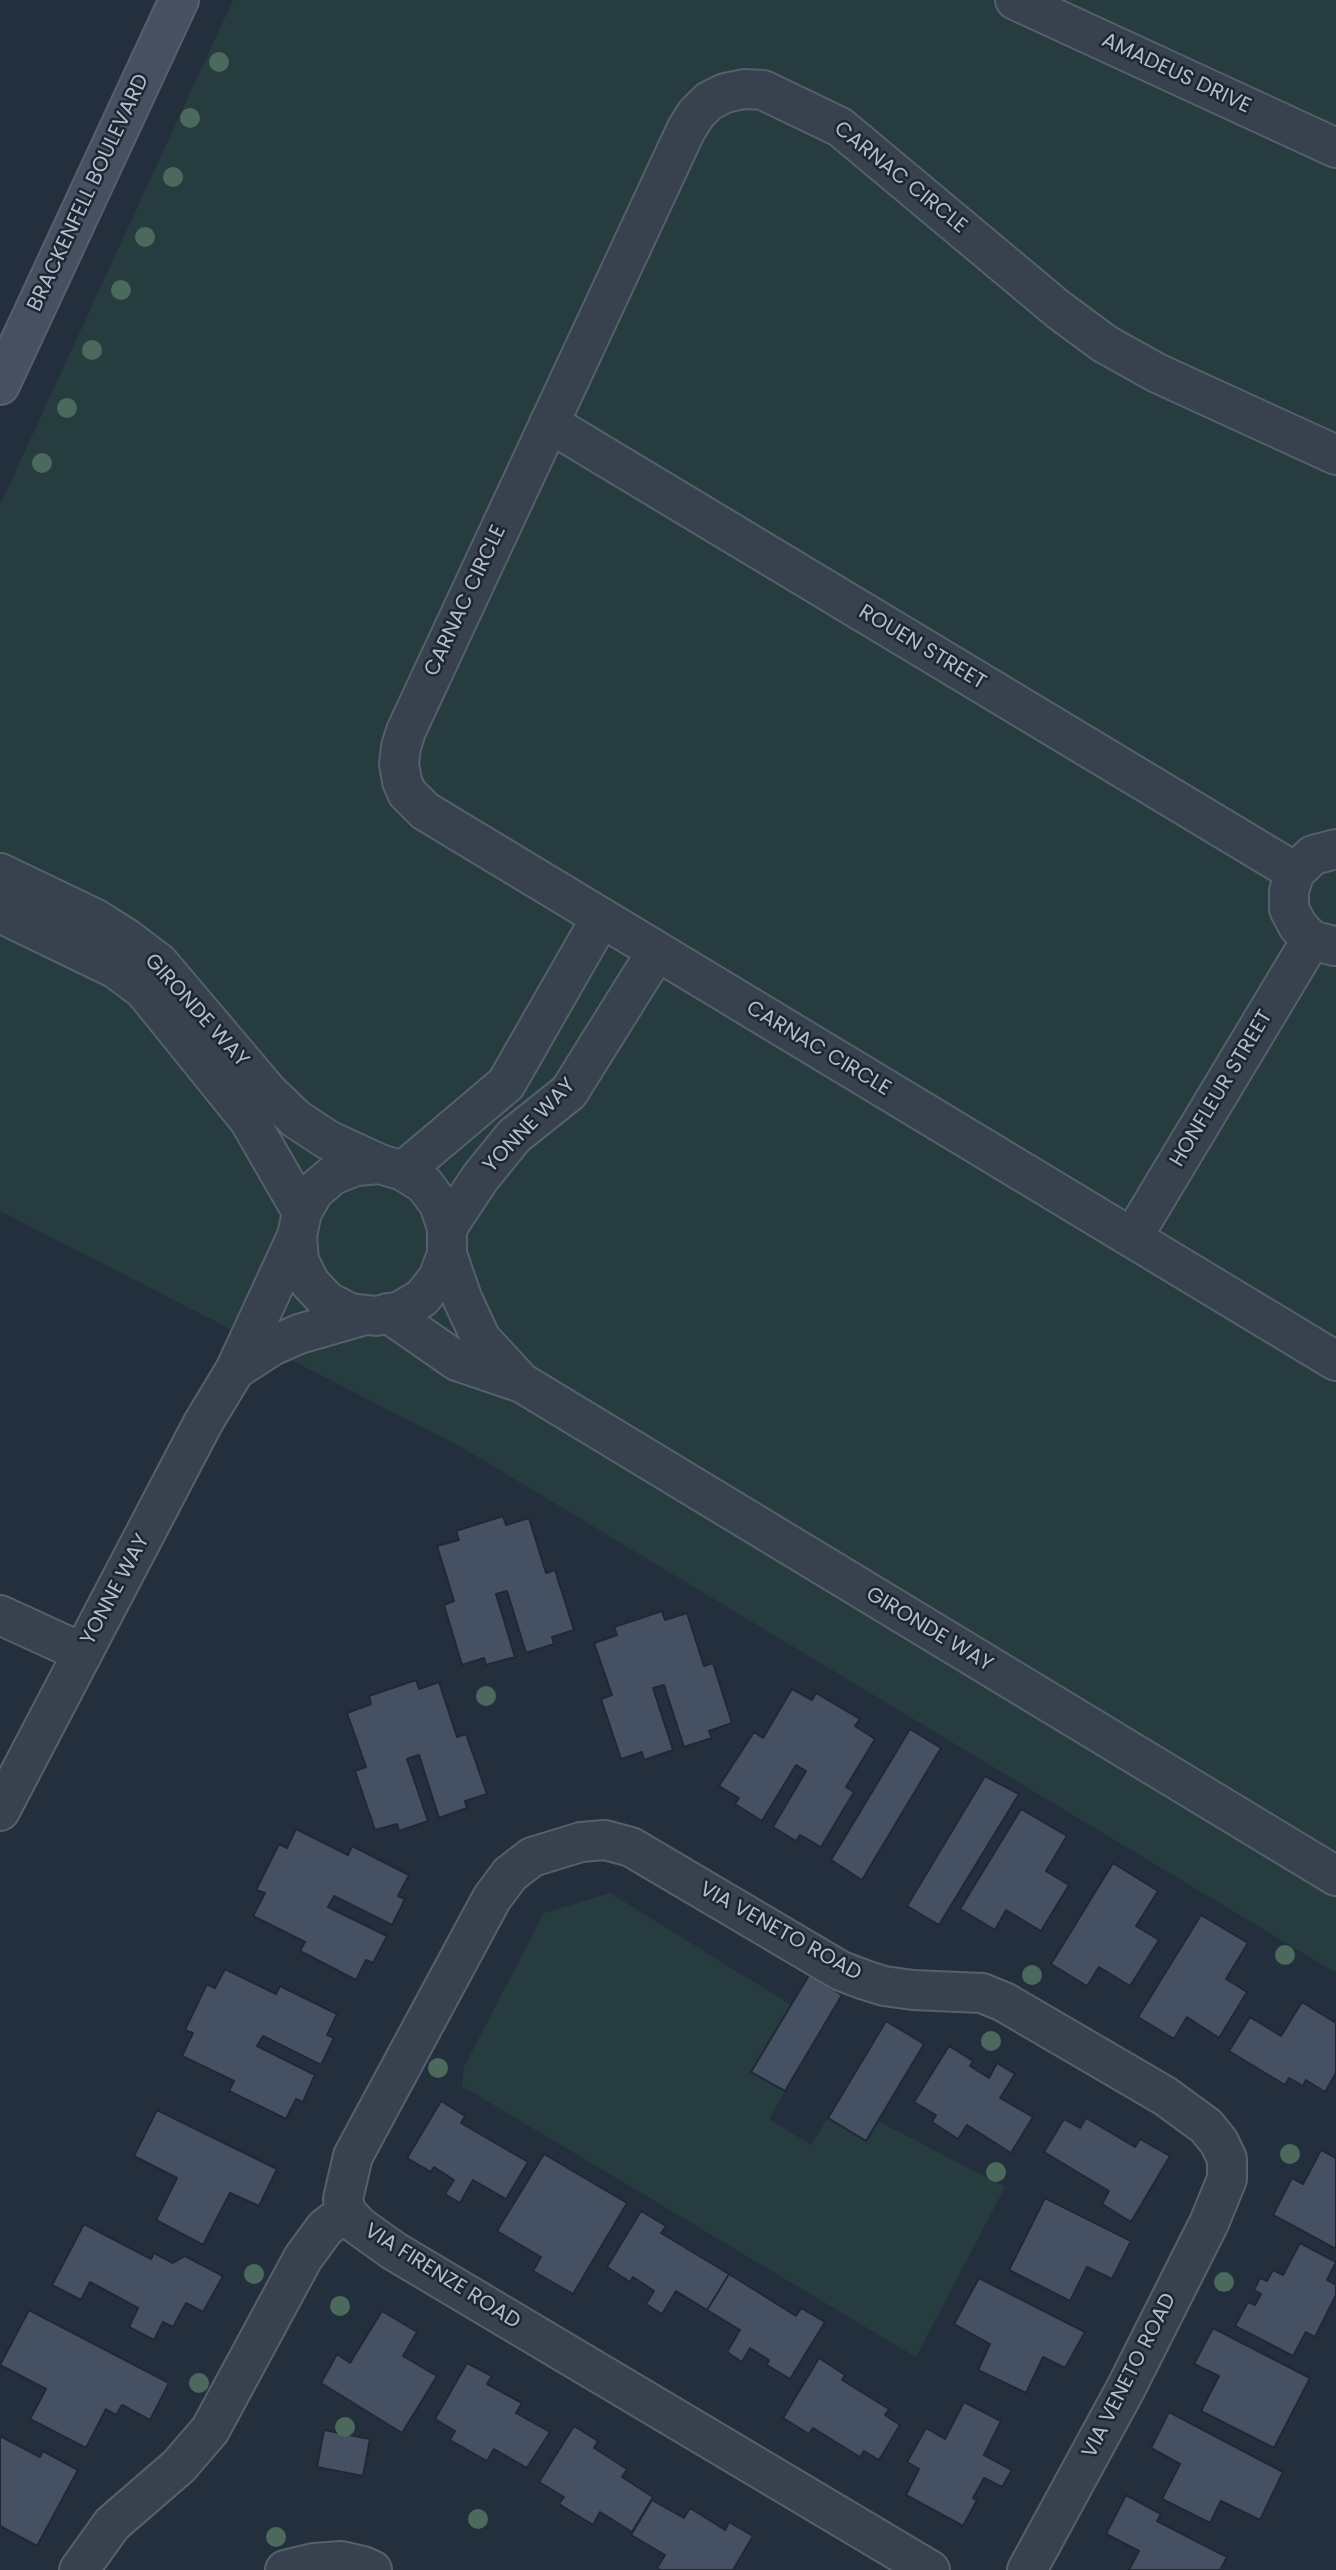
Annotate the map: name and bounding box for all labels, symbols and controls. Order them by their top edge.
street label: AMADEUS DRIVE [1097,28,1255,120]
street label: BRACKENFELL BOULEVARD [23,70,155,316]
street label: CARNAC CIRCLE [828,117,972,239]
street label: CARNAC CIRCLE [420,521,512,681]
street label: ROUEN STREET [854,600,990,696]
street label: GIRONDE WAY [139,949,253,1073]
street label: CARNAC CIRCLE [741,996,895,1102]
street label: HONFLEUR STREET [1165,1006,1279,1172]
street label: YONNE WAY [479,1074,581,1178]
street label: YONNE WAY [76,1530,156,1650]
street label: GIRONDE WAY [861,1582,997,1678]
street label: VIA VENETO ROAD [695,1877,865,1987]
street label: VIA FIRENZE ROAD [359,2219,525,2335]
street label: VIA VENETO ROAD [1078,2289,1182,2463]

